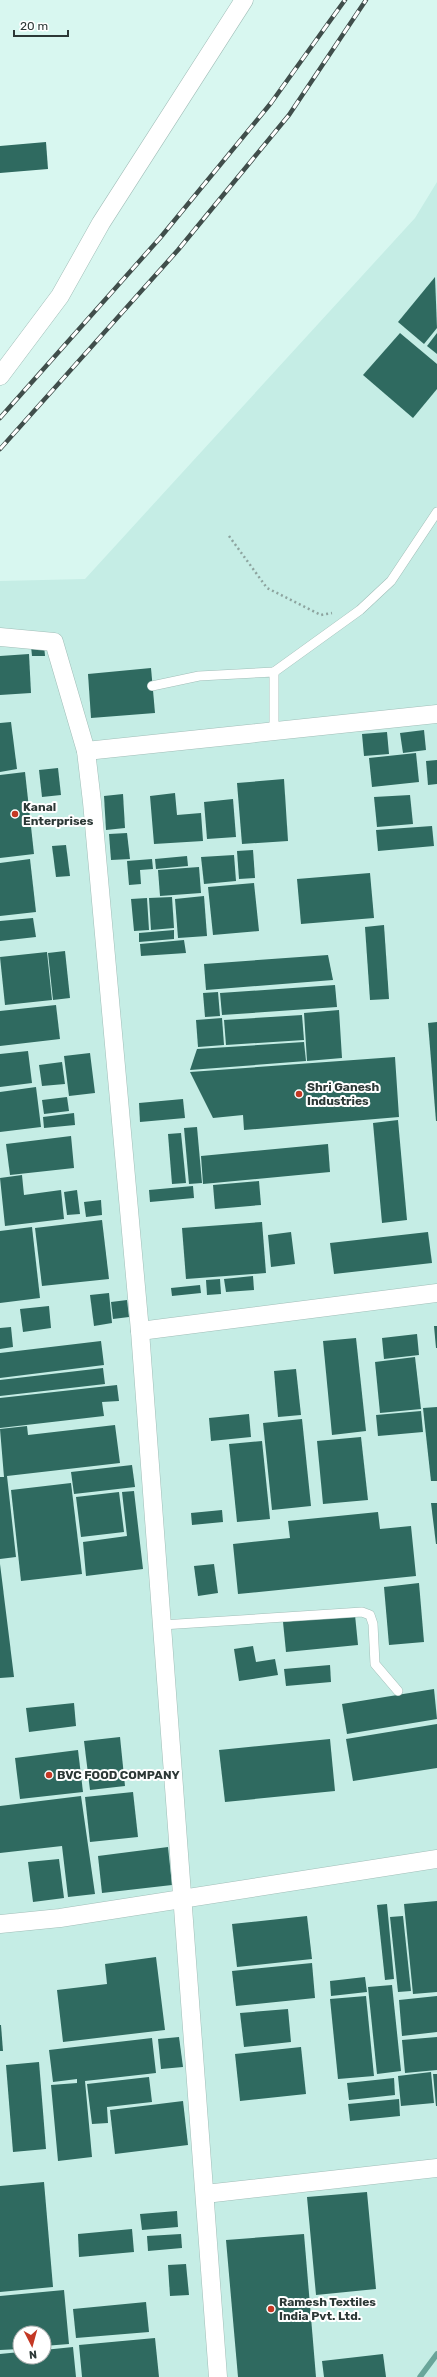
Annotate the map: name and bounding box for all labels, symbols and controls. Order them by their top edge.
scale bar [14,12,68,38]
text: 20 m [20,19,48,33]
place label: Kanal Enterprises [23,800,94,828]
marker: Kanal Enterprises [10,809,20,819]
place label: Shri Ganesh Industries [307,1080,379,1108]
marker: Shri Ganesh Industries [294,1089,304,1099]
place label: BVC FOOD COMPANY [57,1768,180,1782]
marker: BVC FOOD COMPANY [44,1770,54,1780]
place label: Ramesh Textiles India Pvt. Ltd. [279,2295,376,2323]
marker: Ramesh Textiles India Pvt. Ltd. [266,2304,276,2314]
north arrow [12,2325,52,2365]
text: N [28,2348,38,2361]

